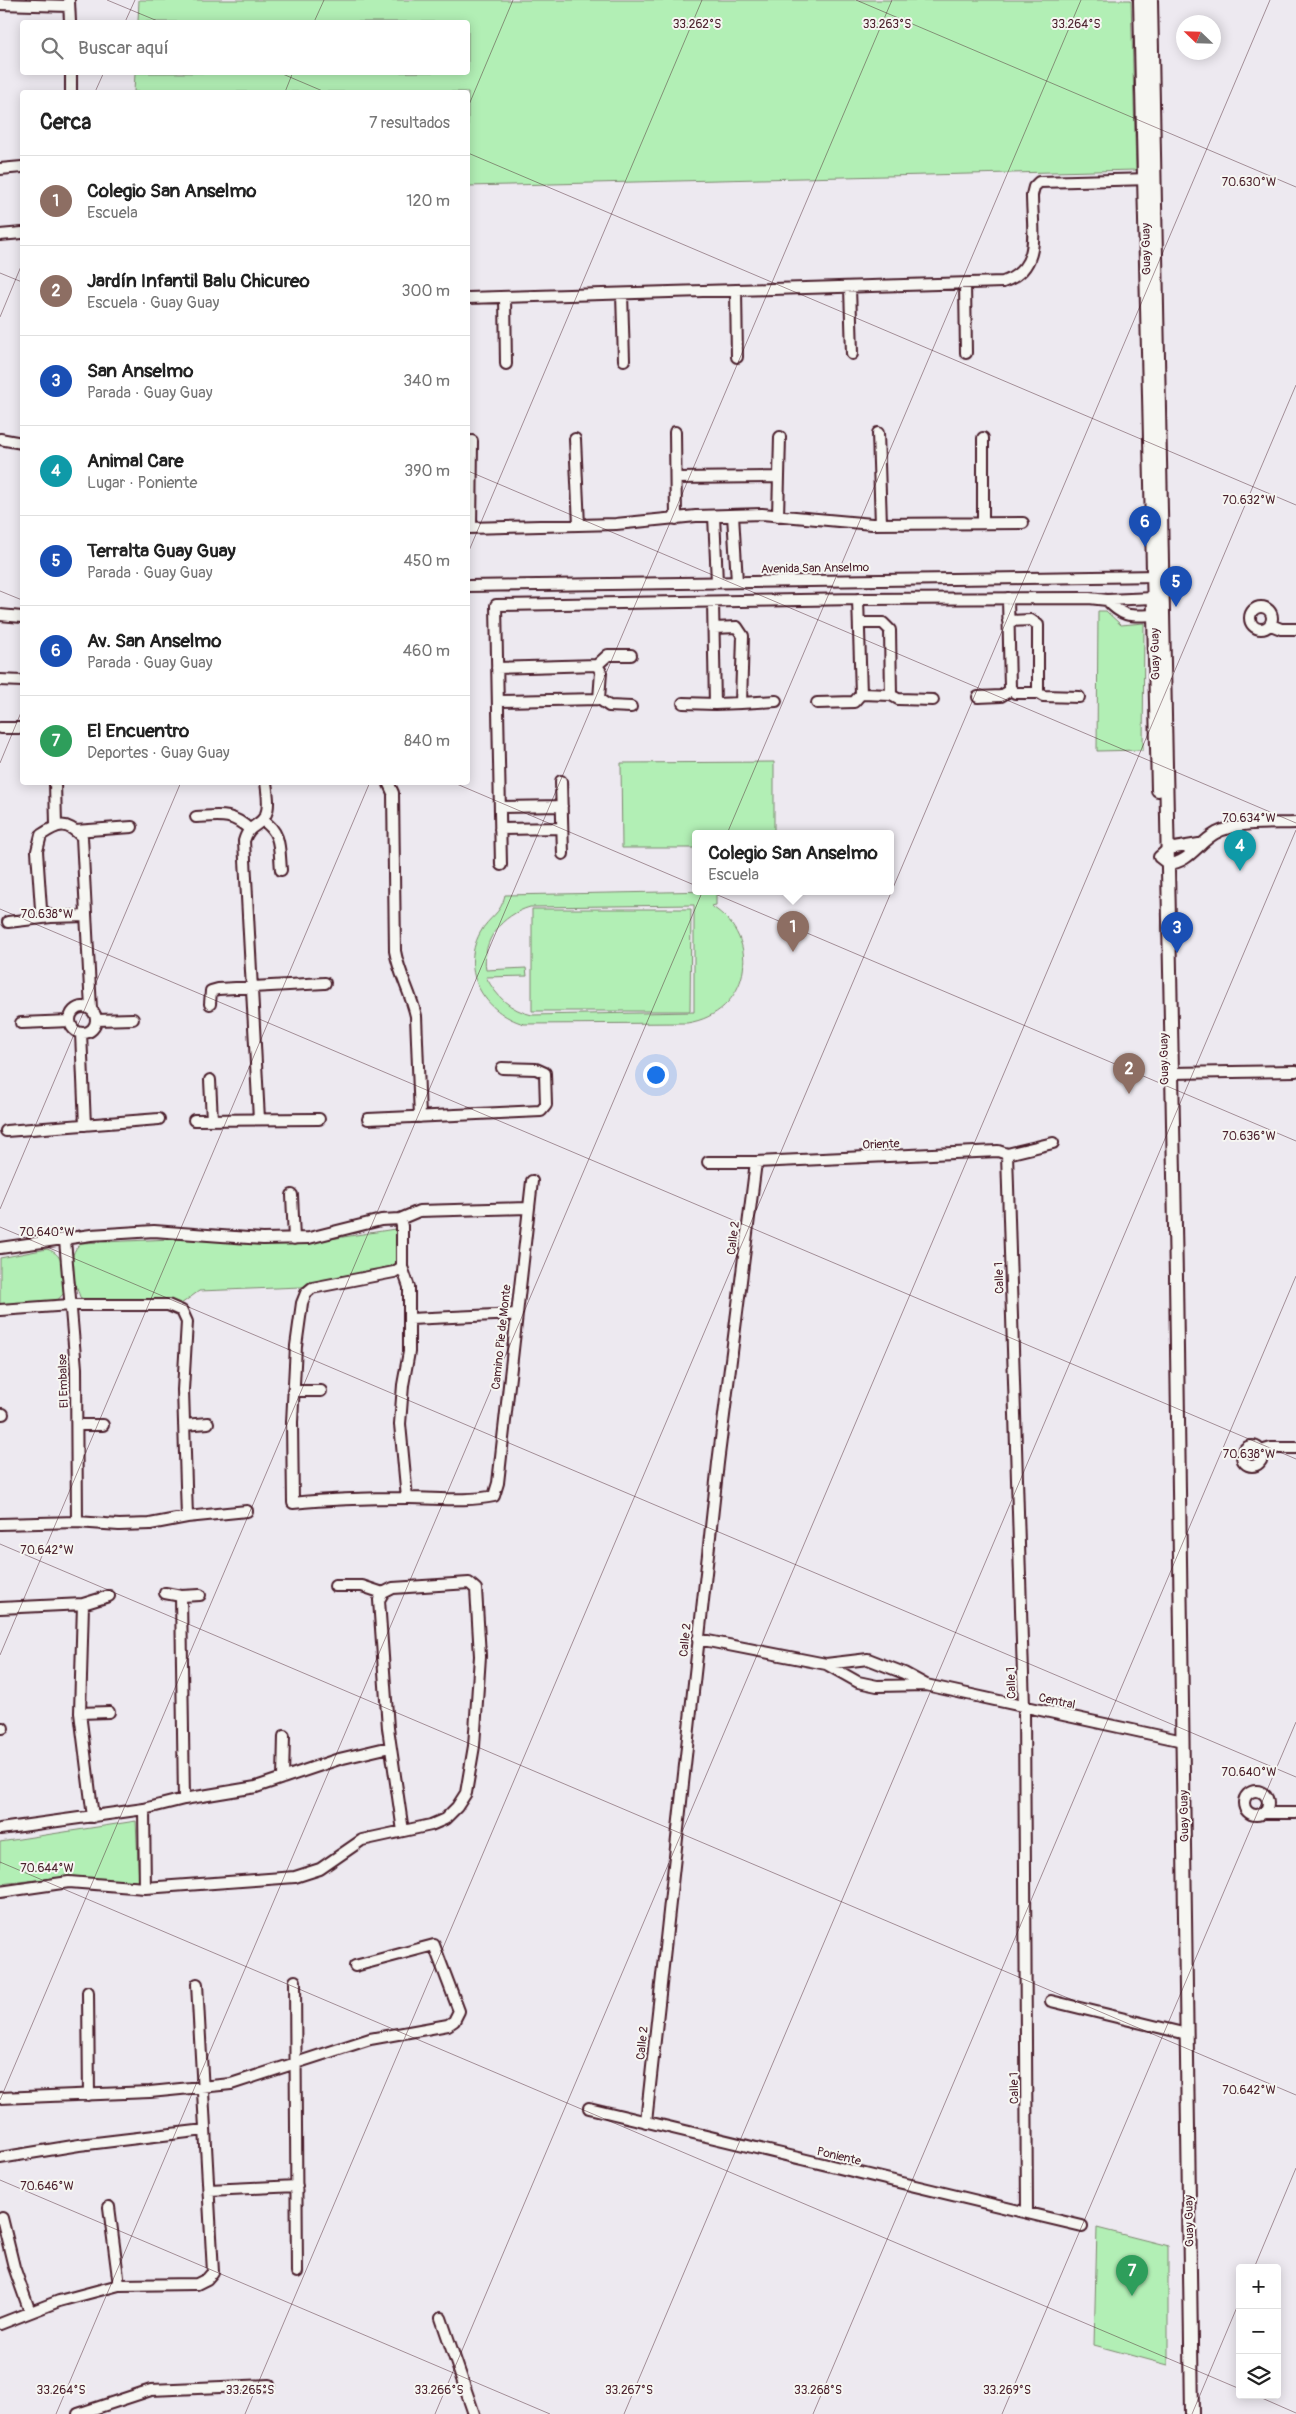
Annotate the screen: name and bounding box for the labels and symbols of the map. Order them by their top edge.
north arrow [1176,15,1221,60]
text: 33.262°S [673,17,721,32]
text: 33.263°S [863,17,911,32]
text: 33.264°S [1052,17,1100,32]
text: 70.630°W [1222,175,1276,190]
street label: Guay Guay [1139,223,1154,275]
text: 70.632°W [1222,493,1276,508]
pin: 6 [1129,506,1161,547]
street label: Avenida San Anselmo [761,560,870,577]
pin: 5 [1160,566,1192,607]
street label: Guay Guay [1148,628,1163,680]
text: 70.634°W [1222,811,1276,826]
pin: 4 [1224,830,1256,871]
text: 70.638°W [21,907,73,922]
pin: 1 [777,911,809,952]
pin: 3 [1161,912,1193,953]
street label: Guay Guay [1157,1033,1172,1085]
pin: 2 [1113,1053,1145,1094]
your location [643,1062,669,1088]
text: 70.636°W [1222,1129,1276,1144]
street label: Oriente [862,1136,900,1153]
street label: Calle 2 [724,1220,743,1256]
text: 70.640°W [20,1225,74,1240]
street label: Calle 1 [991,1262,1008,1294]
street label: Camino Pie de Monte [489,1284,515,1391]
street label: El Embalse [55,1354,72,1408]
text: 70.638°W [1223,1447,1275,1462]
text: 70.642°W [20,1543,74,1558]
street label: Calle 2 [676,1622,695,1658]
street label: Calle 1 [1003,1667,1020,1699]
street label: Central [1037,1690,1077,1713]
text: 70.640°W [1222,1765,1276,1780]
street label: Guay Guay [1177,1790,1192,1842]
text: 70.644°W [20,1861,74,1876]
street label: Calle 2 [633,2025,652,2061]
street label: Calle 1 [1007,2072,1022,2104]
text: 70.642°W [1222,2083,1276,2098]
street label: Poniente [815,2144,863,2169]
text: 70.646°W [20,2179,74,2194]
street label: Guay Guay [1182,2195,1197,2247]
pin: 7 [1116,2255,1148,2296]
text: 33.264°S [37,2383,85,2398]
text: 33.265°S [226,2383,274,2398]
text: 33.266°S [415,2383,463,2398]
text: 33.267°S [605,2383,653,2398]
text: 33.268°S [794,2383,842,2398]
text: 33.269°S [983,2383,1031,2398]

